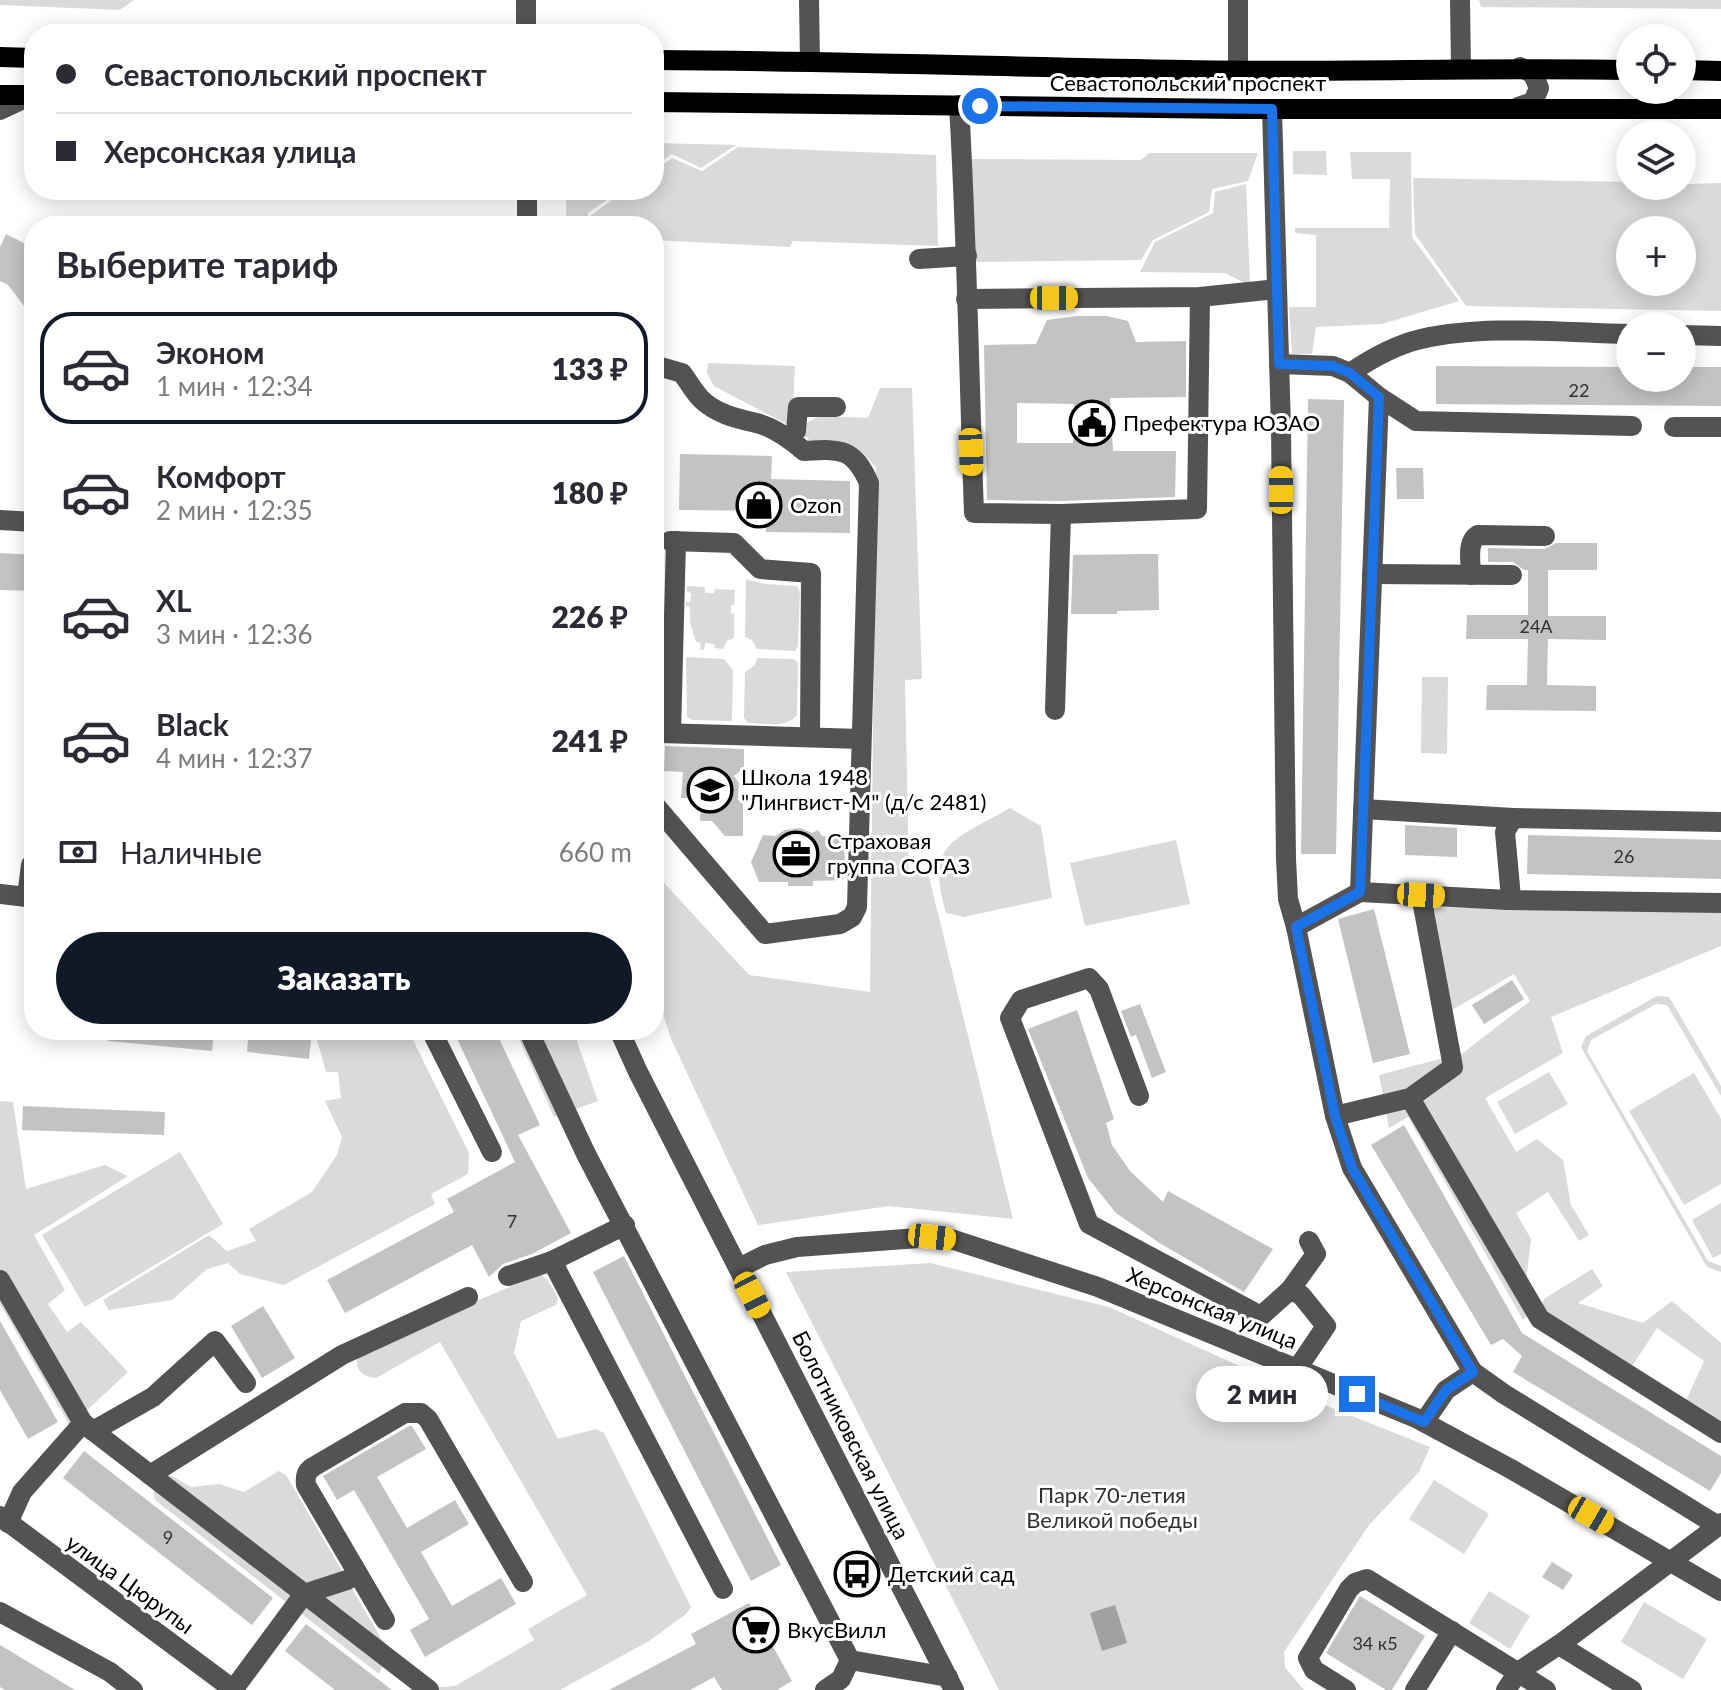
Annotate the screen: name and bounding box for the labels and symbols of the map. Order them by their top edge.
street label: Севастопольский проспект [1050,69,1326,96]
route start [962,88,998,124]
car [1030,286,1078,310]
house number: 22 [1569,379,1589,401]
public building icon: Префектура ЮЗАО [1068,399,1116,447]
place label: Префектура ЮЗАО [1123,409,1320,436]
car [958,428,984,476]
car [1269,466,1293,514]
shop icon: Ozon [735,481,783,529]
place label: Ozon [790,491,842,518]
house number: 24А [1519,615,1553,637]
place label: Школа 1948 "Лингвист-М" (д/с 2481) [741,763,986,815]
school or university icon: Школа 1948 "Лингвист-М" (д/с 2481) [686,766,734,814]
place label: Страховая группа СОГАЗ [827,827,970,879]
office icon: Страховая группа СОГАЗ [772,830,820,878]
house number: 26 [1614,845,1634,867]
car [1396,882,1446,908]
house number: 7 [507,1210,517,1232]
car [907,1223,957,1251]
street label: Херсонская улица [1123,1261,1302,1354]
car [730,1268,774,1322]
street label: Болотниковская улица [787,1326,916,1544]
callout: 2 мин [1197,1366,1329,1422]
route end [1339,1376,1375,1412]
park label: Парк 70-летия Великой победы [1026,1481,1198,1533]
car [1564,1493,1618,1537]
house number: 9 [163,1526,173,1548]
street label: улица Цюрупы [61,1528,200,1639]
bus stop icon: Детский сад [833,1550,881,1598]
place label: Детский сад [888,1560,1015,1587]
supermarket icon: ВкусВилл [732,1606,780,1654]
place label: ВкусВилл [787,1616,886,1643]
house number: 34 к5 [1352,1632,1398,1654]

